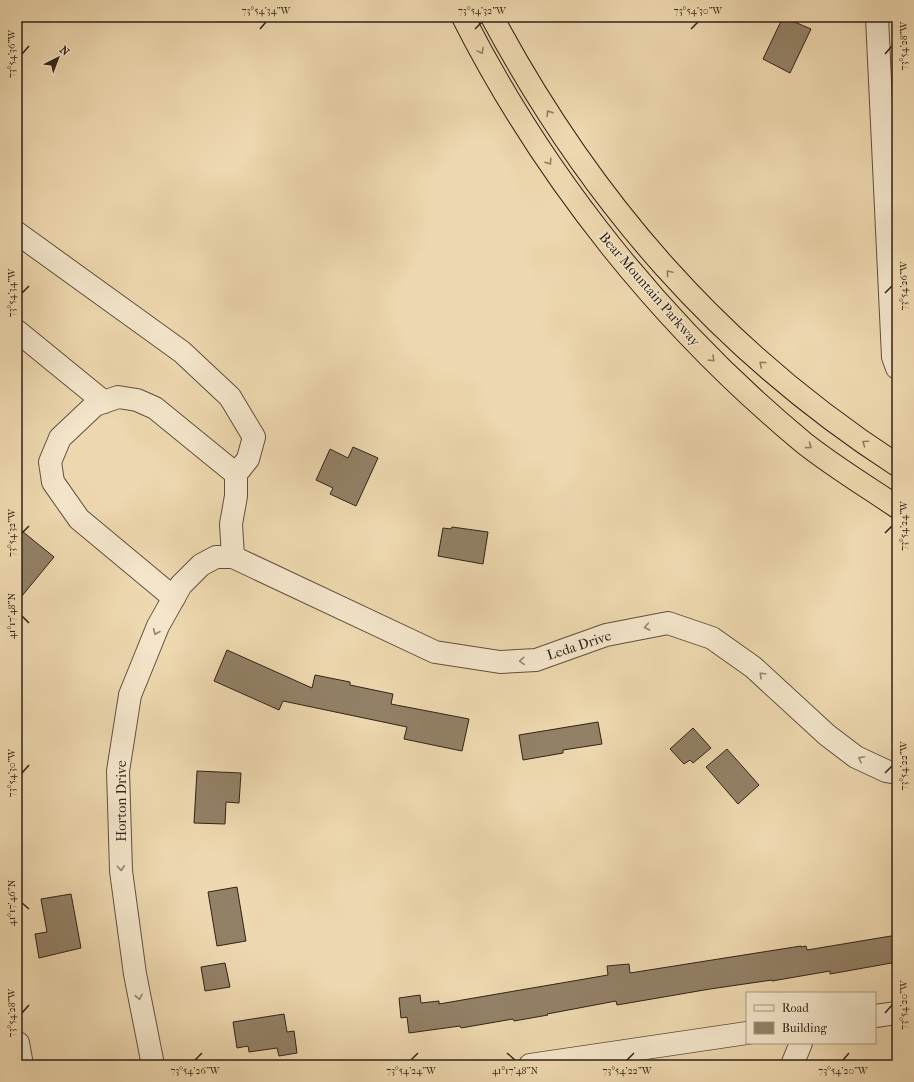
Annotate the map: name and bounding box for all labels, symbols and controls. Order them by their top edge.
text: 73°54'34"W [242,5,292,17]
text: 73°54'32"W [458,5,507,17]
text: 73°54'30"W [674,5,723,17]
text: 73°54'28"W [898,20,910,70]
text: 73°54'36"W [6,29,18,78]
north arrow [38,38,78,78]
text: N [57,43,72,59]
one-way arrow [476,47,484,55]
one-way arrow [547,111,554,118]
one-way arrow [544,158,552,165]
street label: Bear Mountain Parkway [595,229,704,350]
text: 73°54'26"W [898,260,910,311]
text: 73°54'34"W [6,267,18,317]
one-way arrow [667,270,674,278]
one-way arrow [707,354,715,362]
one-way arrow [759,361,767,368]
one-way arrow [862,440,869,448]
one-way arrow [804,441,811,448]
text: 73°54'24"W [898,500,910,551]
text: 73°54'32"W [6,508,18,557]
text: 41°17'48"N [6,593,18,639]
one-way arrow [644,622,650,631]
street label: Leda Drive [545,627,614,664]
one-way arrow [152,628,160,635]
one-way arrow [519,656,525,665]
one-way arrow [759,673,766,680]
text: 73°54'22"W [898,740,910,790]
text: 73°54'30"W [6,748,18,797]
one-way arrow [858,756,865,764]
street label: Horton Drive [113,760,130,842]
one-way arrow [117,865,126,871]
text: 41°17'46"N [6,879,18,926]
text: 73°54'20"W [898,979,910,1030]
text: 73°54'28"W [6,987,18,1037]
legend [746,992,876,1044]
one-way arrow [135,993,143,1000]
text: Road [782,1001,809,1015]
text: Building [782,1021,827,1035]
text: 73°54'26"W [170,1065,221,1077]
text: 73°54'24"W [386,1065,437,1077]
text: 41°17'48"N [492,1065,538,1077]
text: 73°54'22"W [603,1065,653,1077]
text: 73°54'20"W [818,1065,869,1077]

